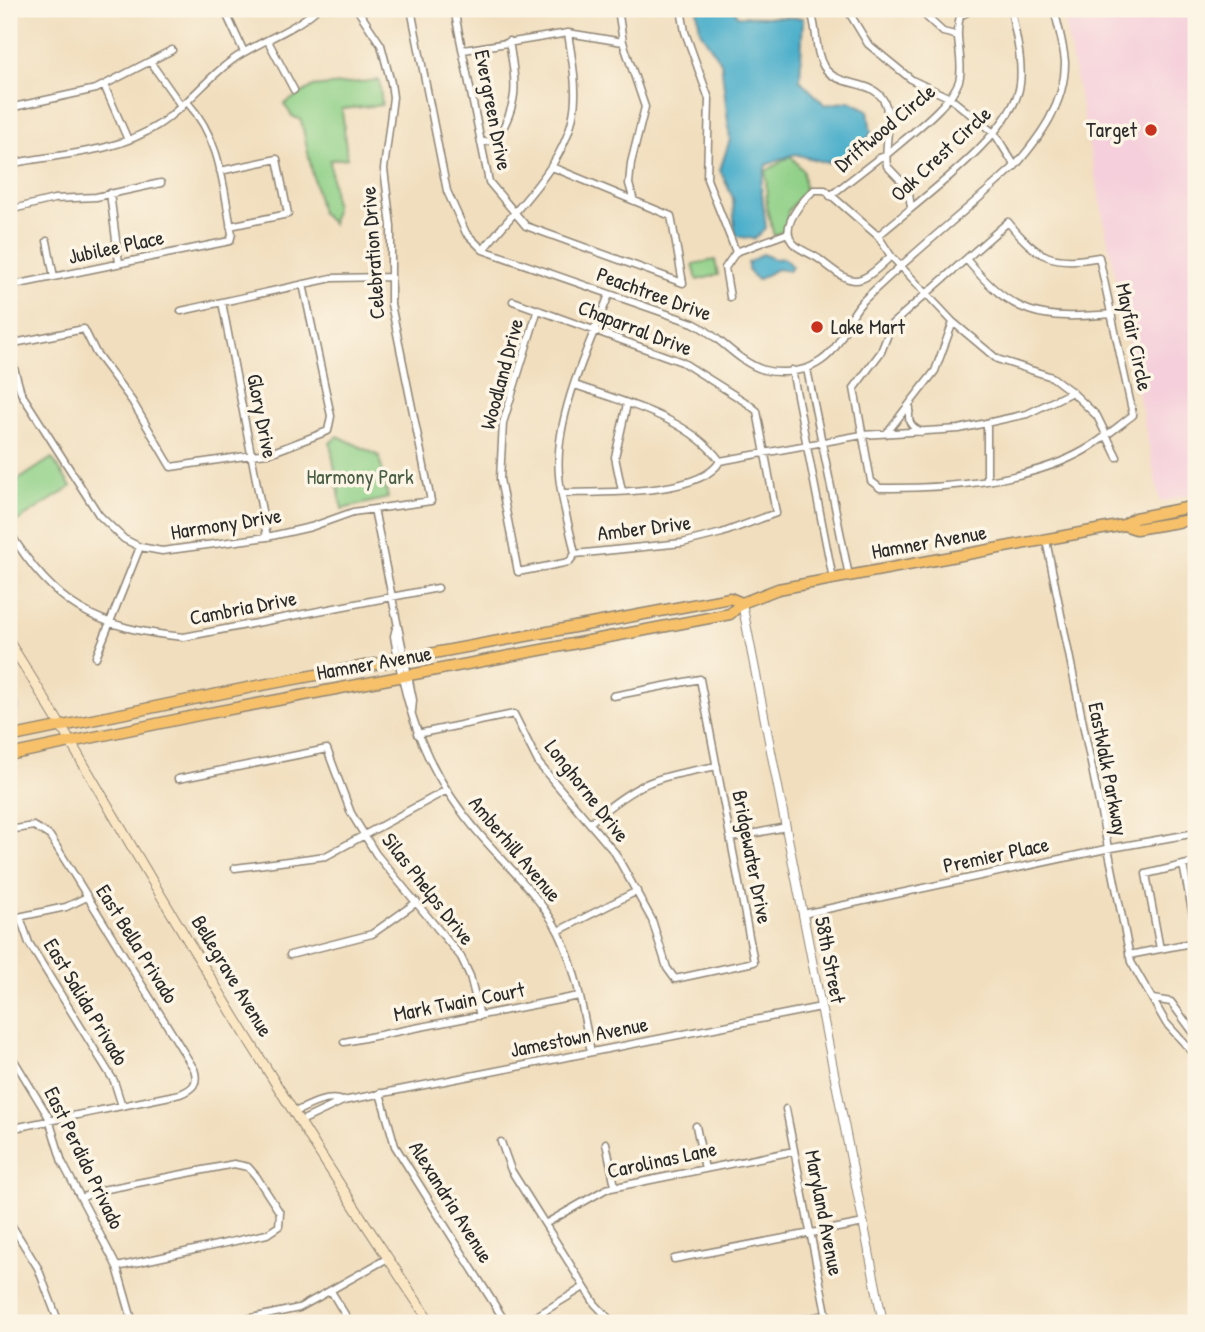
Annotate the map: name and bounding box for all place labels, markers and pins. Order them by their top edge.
place label: Target [1086,115,1138,144]
marker: Target [1143,122,1159,138]
place label: Lake Mart [831,312,906,341]
marker: Lake Mart [809,319,825,335]

